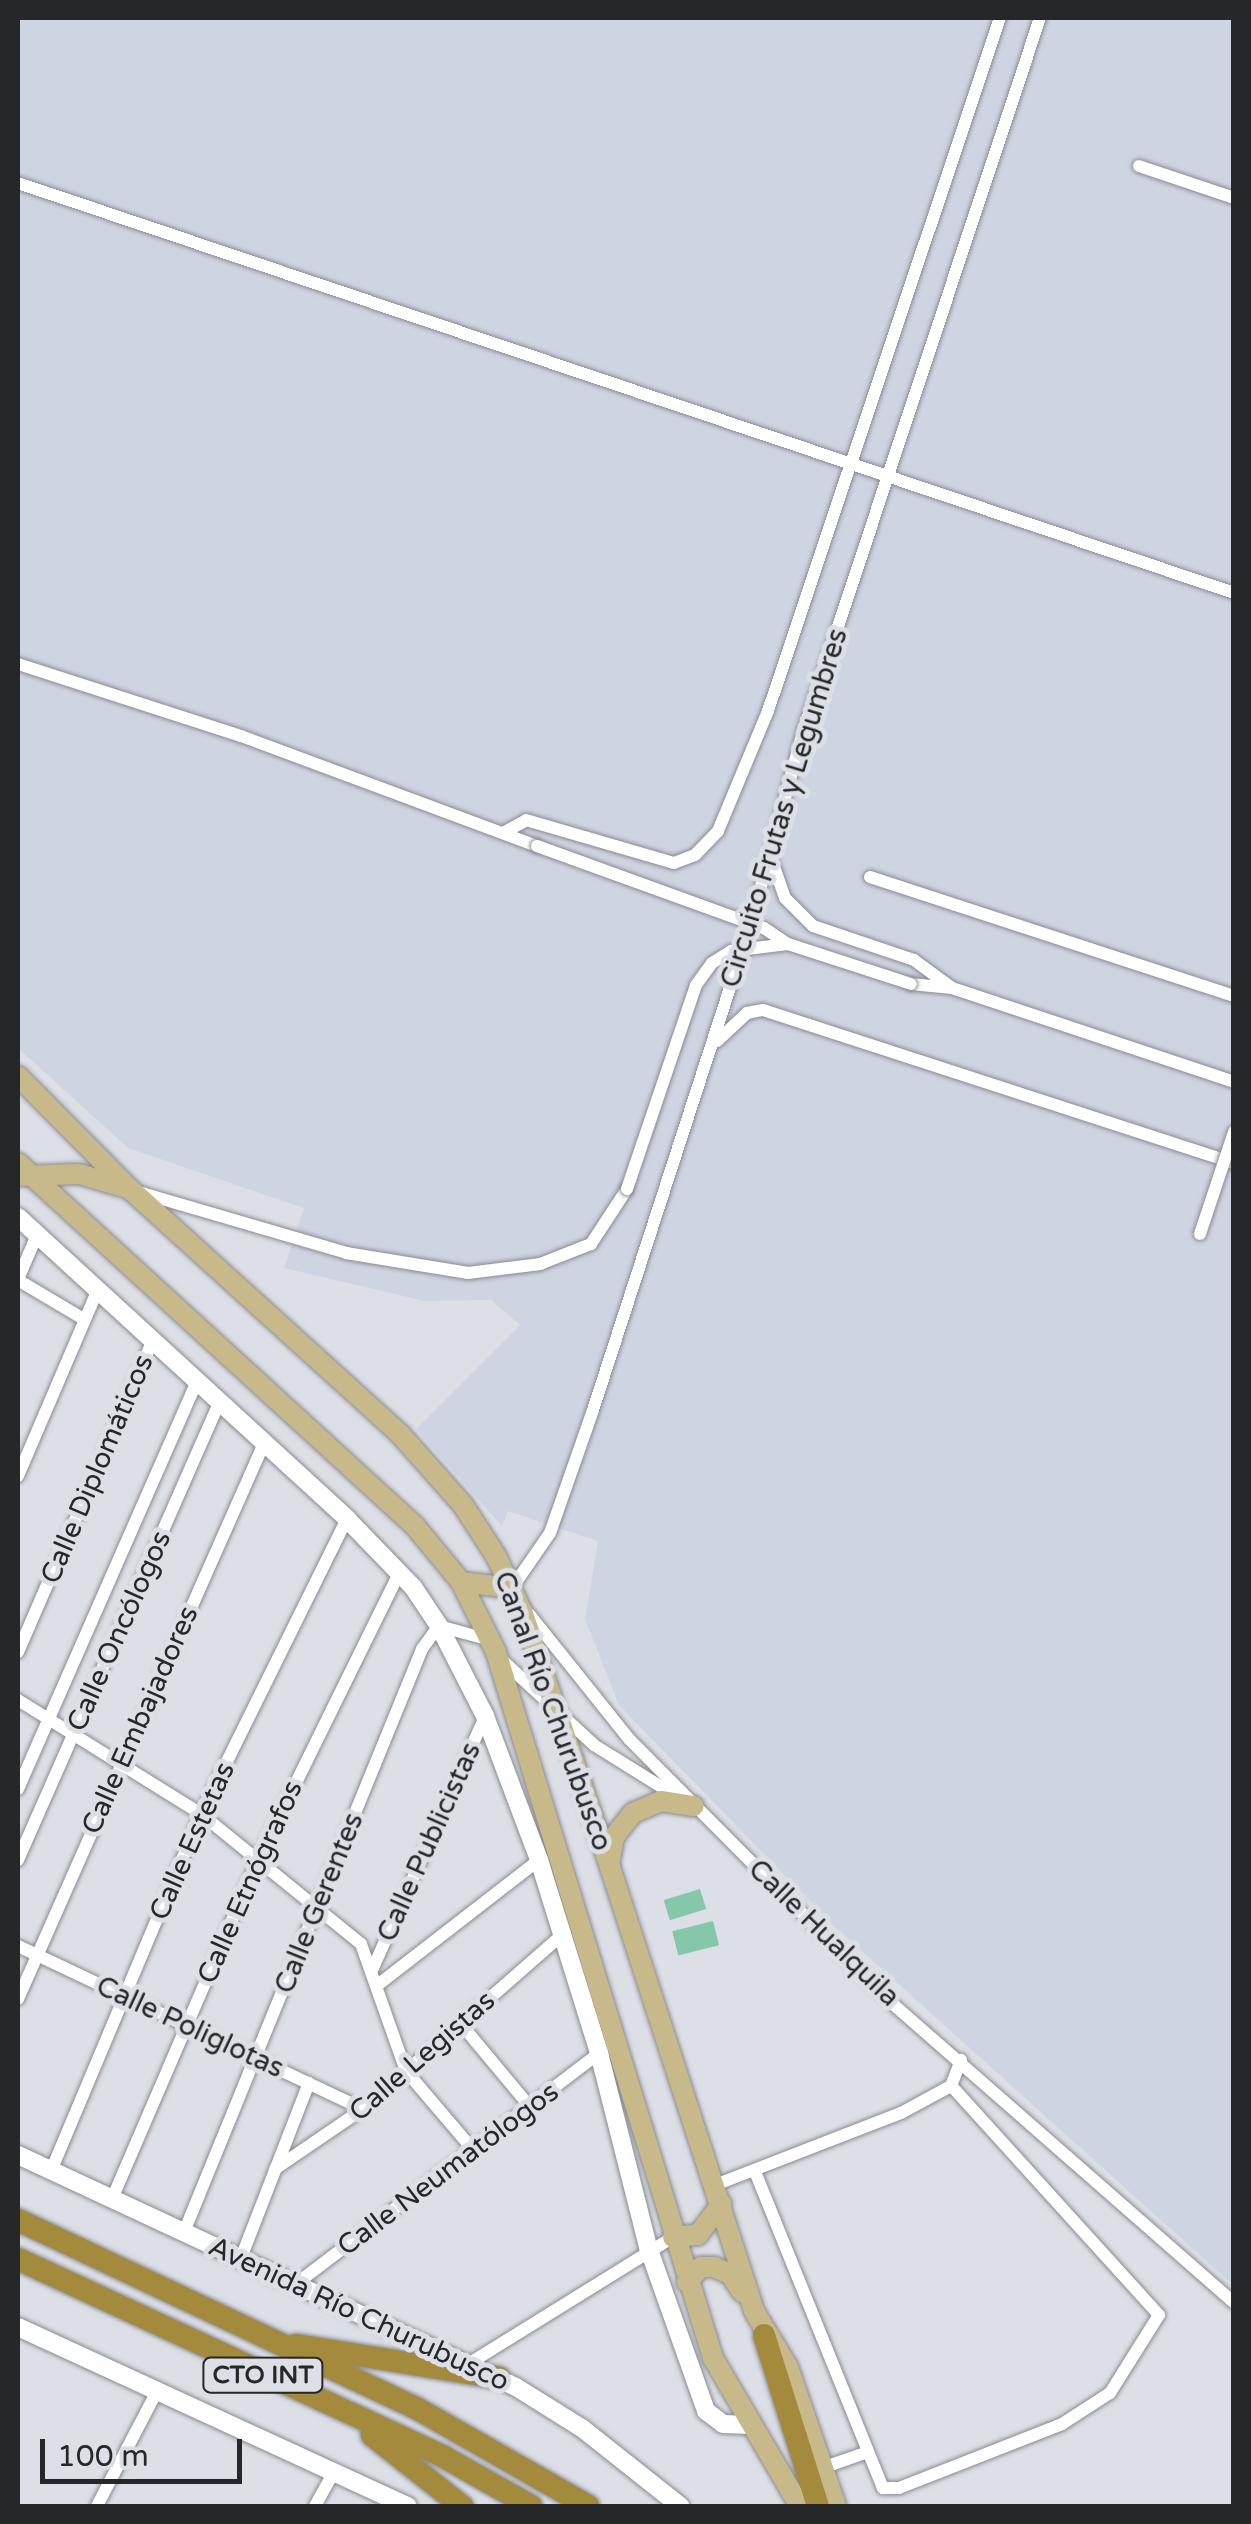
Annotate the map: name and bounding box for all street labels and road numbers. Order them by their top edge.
street label: Circuito Frutas y Legumbres [713,624,855,992]
street label: Calle Diplomáticos [34,1349,160,1589]
street label: Calle Oncólogos [60,1526,178,1736]
street label: Canal Río Churubusco [487,1567,619,1855]
street label: Calle Embajadores [75,1601,205,1839]
street label: Calle Publicistas [370,1737,488,1947]
street label: Calle Estetas [142,1757,242,1925]
street label: Calle Etnógrafos [190,1775,310,1989]
street label: Calle Gerentes [267,1808,371,1998]
street label: Calle Hualquila [741,1852,907,2014]
street label: Calle Poliglotas [91,1969,289,2085]
street label: Calle Legistas [342,1984,502,2128]
street label: Calle Neumatólogos [331,2075,565,2263]
street label: Avenida Río Churubusco [203,2230,515,2398]
road number: CTO INT [200,2355,326,2395]

